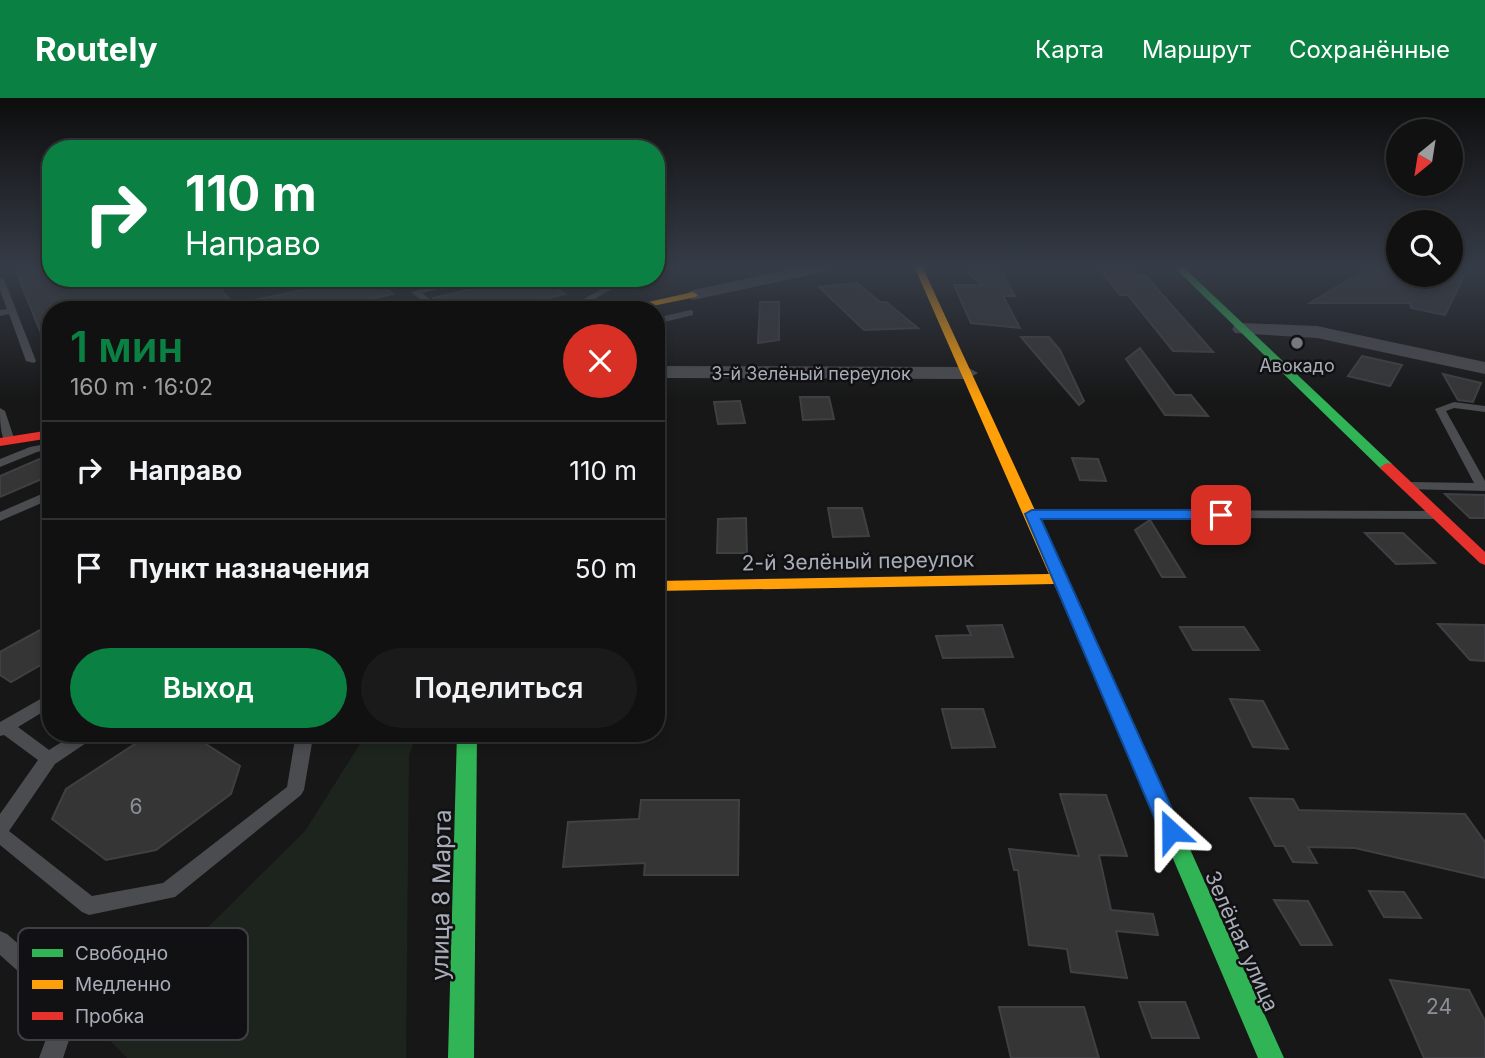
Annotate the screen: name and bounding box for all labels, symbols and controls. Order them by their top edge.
text: Routely [35,29,158,69]
text: Карта [1035,35,1104,64]
text: Маршрут [1142,35,1251,64]
text: Сохранённые [1289,35,1450,64]
north arrow [1386,119,1463,196]
map controls [1386,119,1463,287]
text: 110 m [185,164,317,223]
icon: right [70,168,161,259]
button: search [1386,210,1463,287]
text: Направо [185,224,321,263]
text: 1 мин [70,321,183,372]
button: close [563,324,637,398]
marker: Авокадо [1289,335,1305,351]
place label: Авокадо [1259,355,1335,376]
street label: 3-й Зелёный переулок [711,363,911,384]
text: 160 m · 16:02 [70,373,213,401]
icon: right [70,451,108,489]
text: Направо [129,455,242,486]
text: 110 m [569,455,637,486]
pin [1191,485,1251,545]
icon: arrive [1202,496,1240,534]
street label: 2-й Зелёный переулок [741,546,975,576]
icon: arrive [70,549,108,587]
text: Пункт назначения [129,553,370,584]
text: 50 m [575,553,637,584]
button: Выход [70,648,347,728]
button: Поделиться [361,648,637,728]
house number: 6 [129,794,143,819]
position arrow [1134,794,1208,868]
street label: улица 8 Марта [425,809,457,981]
street label: Зелёная улица [1200,867,1284,1015]
legend [18,928,248,1040]
text: Свободно [75,942,168,965]
text: Медленно [75,973,171,996]
house number: 24 [1426,994,1452,1019]
text: Пробка [75,1005,144,1028]

